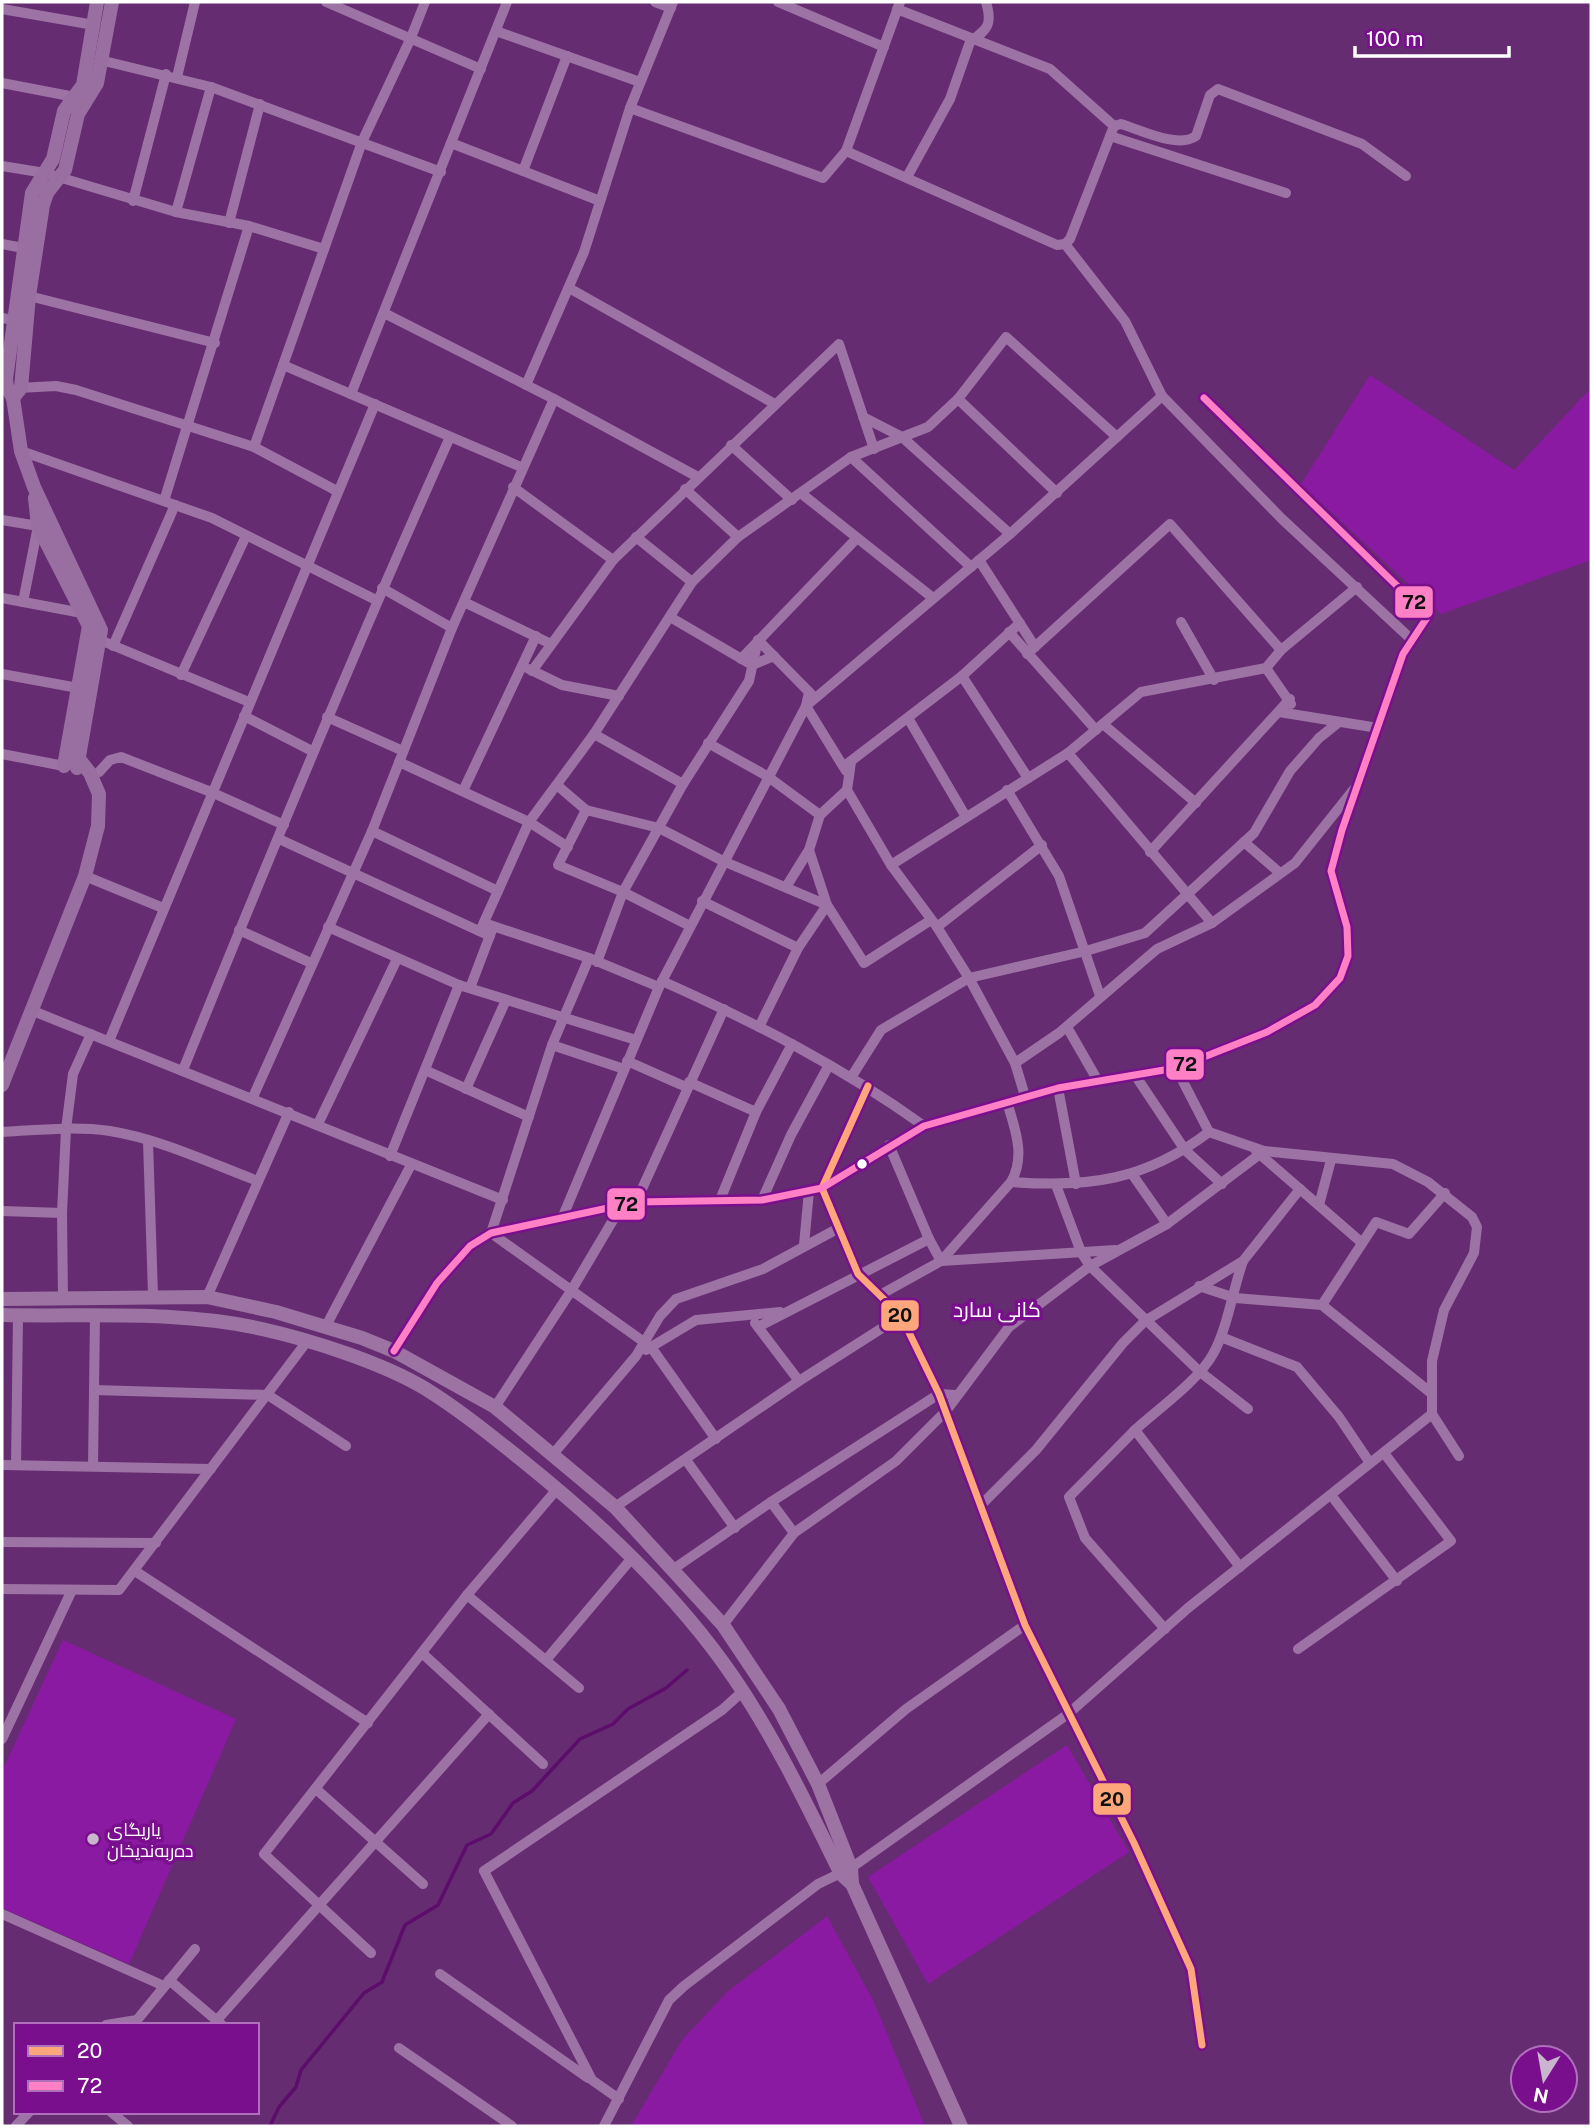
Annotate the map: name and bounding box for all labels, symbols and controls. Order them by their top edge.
scale bar [1355,14,1509,58]
text: 100 m [1366,26,1423,51]
line badge: 72 [1394,585,1434,619]
text: 72 [1402,591,1426,613]
line badge: 72 [1165,1048,1205,1081]
text: 72 [1173,1053,1197,1075]
unlabelled marker [855,1157,869,1171]
line badge: 72 [606,1187,646,1221]
text: 72 [614,1193,638,1215]
district label: کانی سارد [953,1297,1041,1323]
line badge: 20 [880,1299,920,1332]
text: 20 [888,1304,912,1326]
line badge: 20 [1092,1782,1132,1816]
text: 20 [1100,1788,1124,1810]
place label: یاریگاى ده‌ربه‌ندیخان [107,1819,194,1862]
marker: یاریگاى ده‌ربه‌ندیخان [85,1831,101,1847]
legend [14,2023,259,2114]
text: 20 [77,2038,102,2063]
north arrow [1509,2044,1579,2114]
text: 72 [77,2073,102,2098]
text: N [1531,2083,1550,2108]

